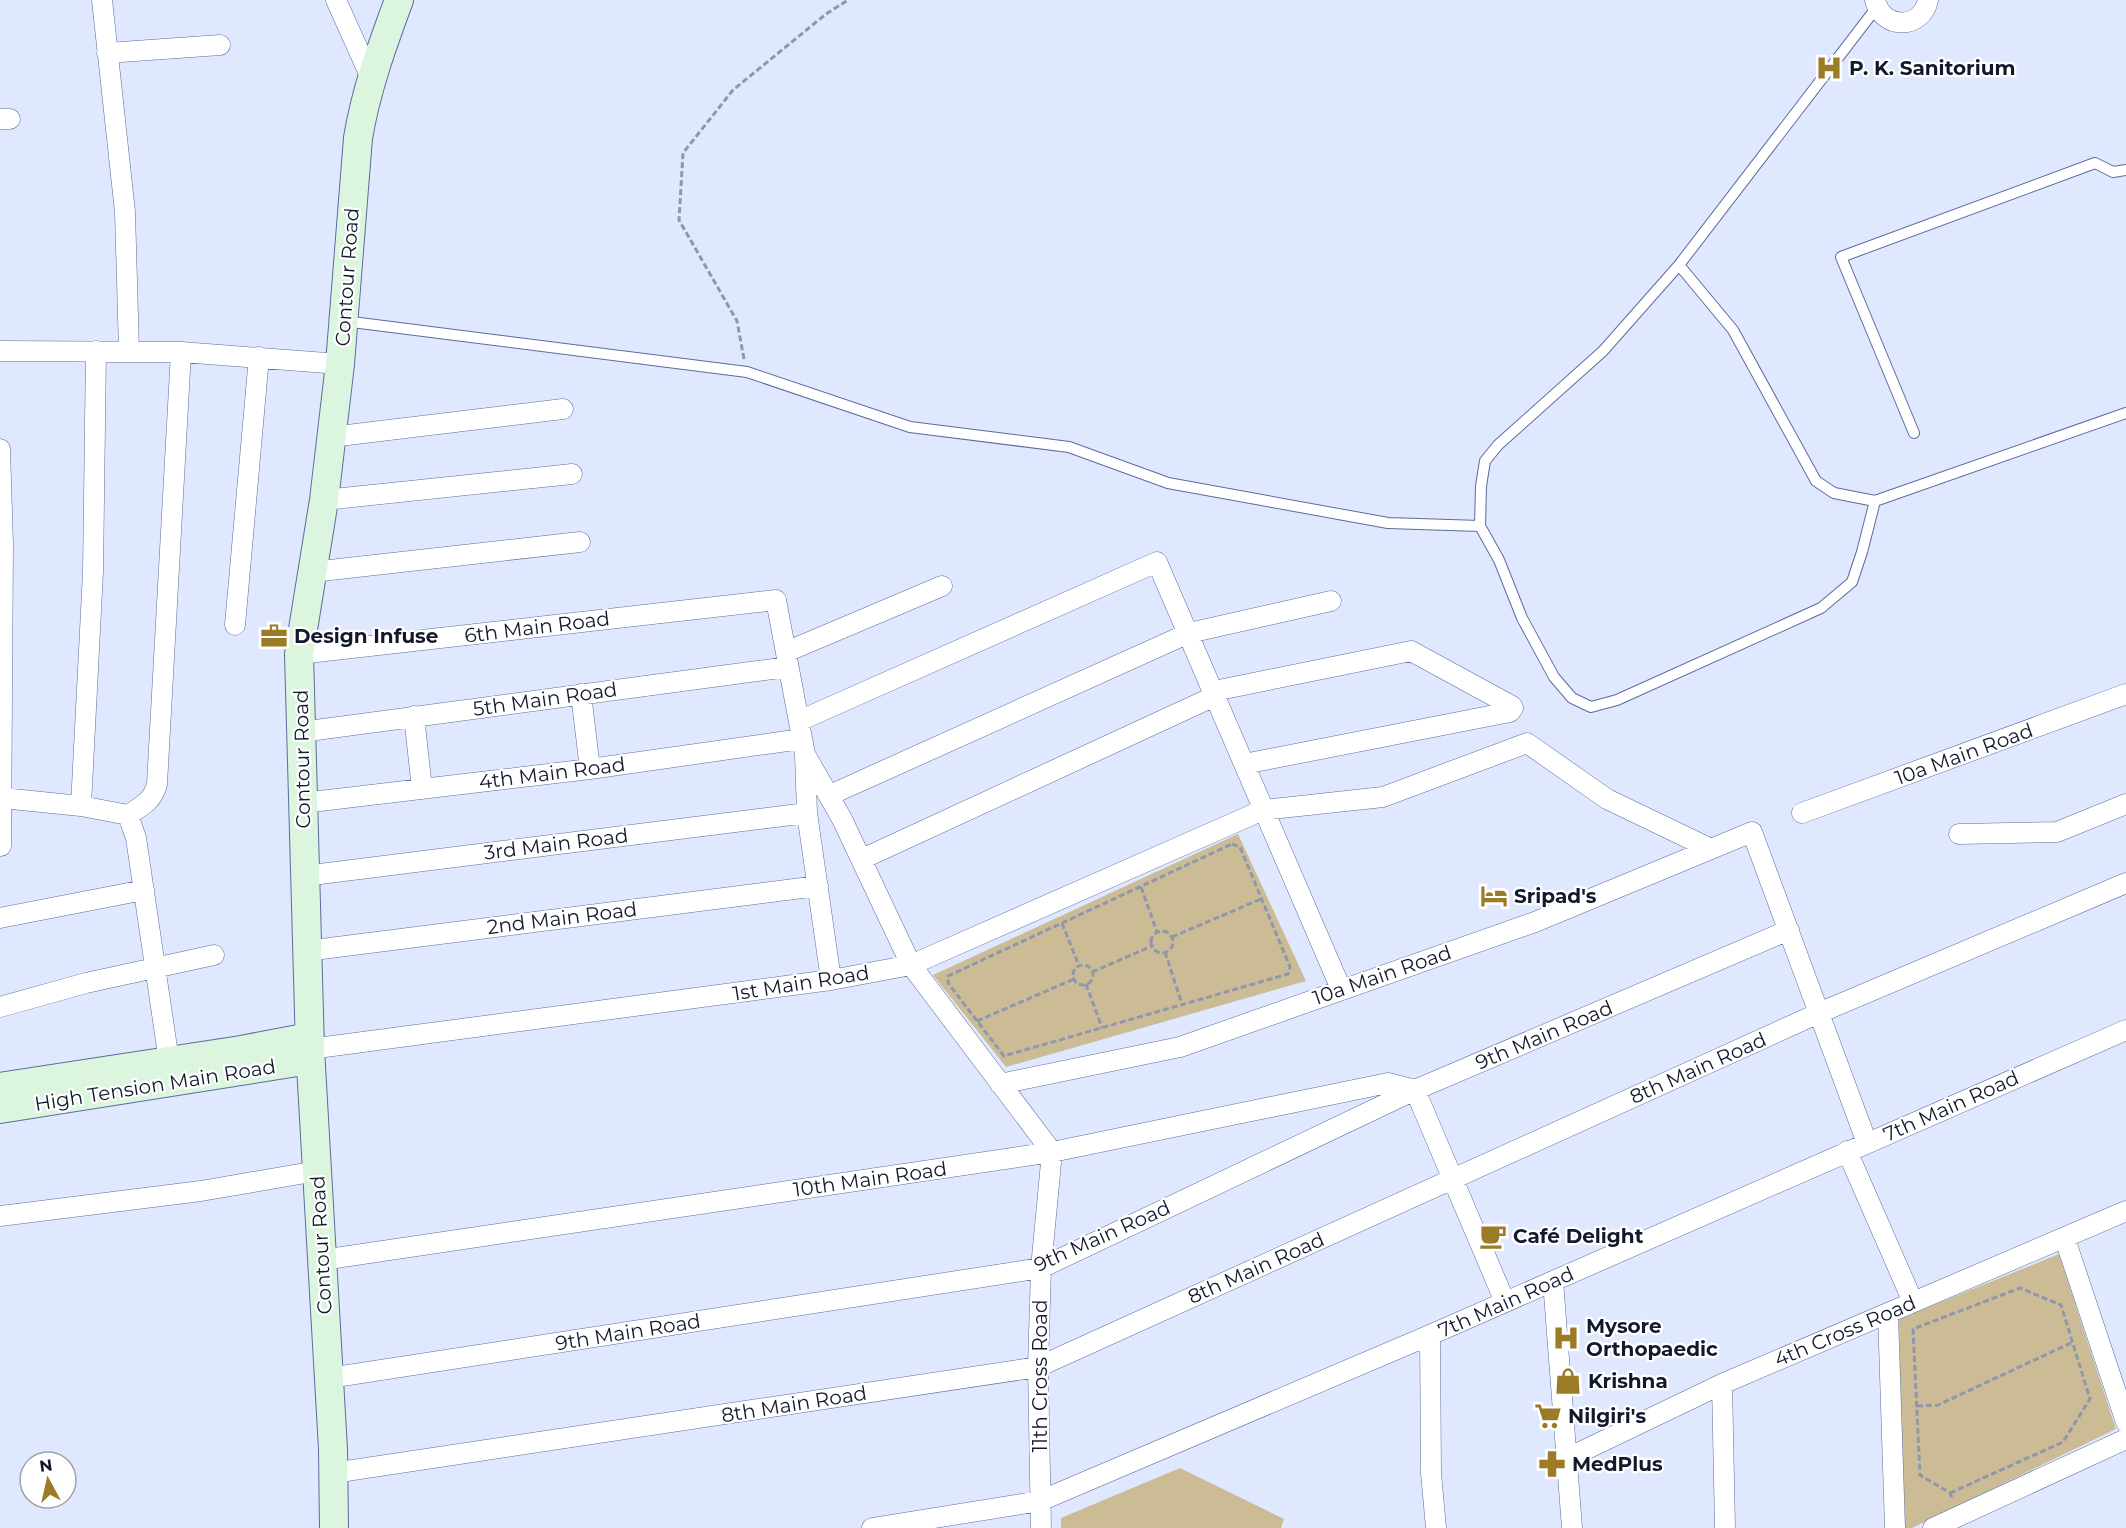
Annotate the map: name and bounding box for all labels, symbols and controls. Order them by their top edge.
hospital icon: P. K. Sanitorium [1814,53,1844,83]
place label: P. K. Sanitorium [1849,56,2015,80]
street label: Contour Road [330,207,364,347]
street label: 6th Main Road [463,606,611,648]
office icon: Design Infuse [259,621,289,651]
place label: Design Infuse [294,624,438,648]
street label: 5th Main Road [471,677,619,721]
street label: Contour Road [289,689,315,829]
street label: 10a Main Road [1892,718,2036,790]
street label: 4th Main Road [477,752,627,794]
street label: 3rd Main Road [482,823,630,865]
hotel icon: Sripad's [1479,881,1509,911]
place label: Sripad's [1514,884,1597,908]
street label: 2nd Main Road [486,897,638,939]
street label: 10a Main Road [1310,940,1454,1010]
street label: 1st Main Road [731,960,871,1006]
street label: 9th Main Road [1472,995,1616,1075]
street label: 8th Main Road [1626,1027,1770,1109]
street label: High Tension Main Road [33,1054,277,1116]
street label: 7th Main Road [1880,1065,2022,1147]
street label: 10th Main Road [792,1156,948,1202]
street label: Contour Road [305,1175,337,1315]
street label: 9th Main Road [1030,1195,1174,1277]
cafe icon: Café Delight [1478,1221,1508,1251]
place label: Café Delight [1513,1224,1644,1248]
street label: 8th Main Road [1184,1227,1328,1309]
street label: 7th Main Road [1435,1261,1577,1343]
street label: 4th Cross Road [1771,1290,1919,1372]
street label: 11th Cross Road [1028,1300,1052,1452]
street label: 9th Main Road [554,1309,702,1355]
place label: Mysore Orthopaedic [1586,1314,1718,1361]
hospital icon: Mysore Orthopaedic [1551,1323,1581,1353]
shop icon: Krishna [1553,1366,1583,1396]
place label: Krishna [1588,1369,1668,1393]
street label: 8th Main Road [720,1381,868,1427]
supermarket icon: Nilgiri's [1533,1401,1563,1431]
place label: Nilgiri's [1568,1404,1646,1428]
pharmacy icon: MedPlus [1537,1449,1567,1479]
north arrow [18,1450,78,1510]
place label: MedPlus [1572,1452,1663,1476]
text: N [38,1455,54,1476]

